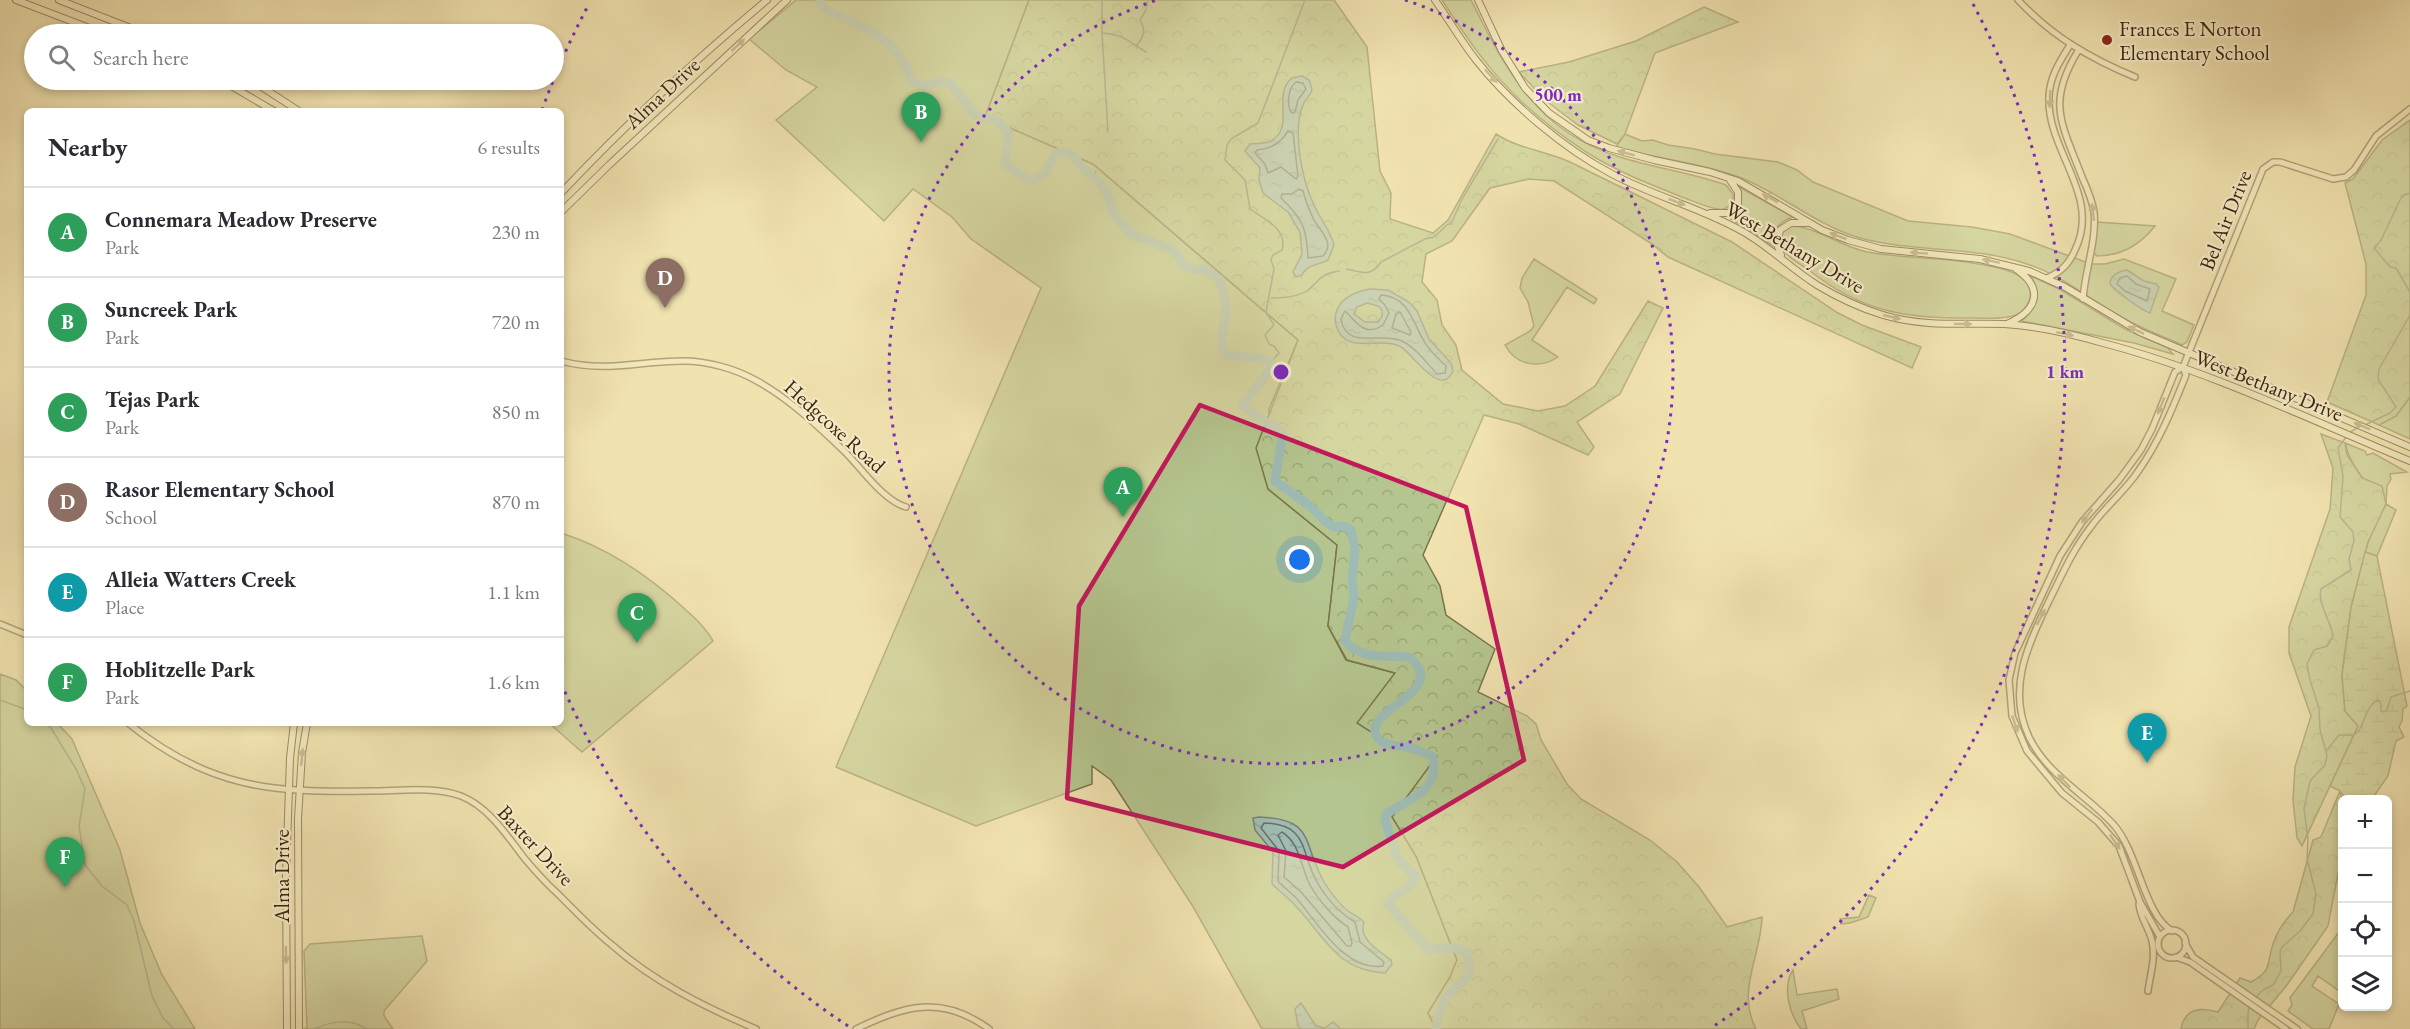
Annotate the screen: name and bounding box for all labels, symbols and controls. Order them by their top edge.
place label: Frances E Norton Elementary School [2119,15,2270,66]
search box [24,24,564,90]
marker: Frances E Norton Elementary School [2100,33,2114,47]
one-way arrow [730,38,745,52]
icon: search [45,41,78,74]
text: Search here [93,43,188,72]
street label: Alma Drive [618,51,705,135]
one-way arrow [1484,68,1497,83]
text: 500 m [1534,83,1582,106]
one-way arrow [2045,89,2054,108]
pin: B [902,92,940,142]
text: Nearby [48,130,128,164]
text: 6 results [477,134,540,160]
one-way arrow [1617,148,1635,157]
street label: Bel Air Drive [2193,166,2257,274]
one-way arrow [1761,193,1778,203]
street label: West Bethany Drive [1720,195,1870,299]
one-way arrow [1669,198,1687,208]
one-way arrow [2088,202,2098,221]
text: Connemara Meadow Preserve [105,205,377,234]
text: A [60,219,75,245]
text: 230 m [492,219,540,245]
one-way arrow [1829,230,1847,240]
text: Park [105,234,139,260]
one-way arrow [1909,248,1928,257]
one-way arrow [1981,256,2000,265]
pin: D [646,258,684,308]
text: Suncreek Park [105,295,237,324]
text: B [61,309,74,335]
text: 720 m [492,309,540,335]
one-way arrow [1883,313,1901,323]
one-way arrow [1953,319,1972,329]
text: Park [105,324,139,350]
one-way arrow [2126,325,2144,335]
one-way arrow [2055,330,2074,339]
street label: West Bethany Drive [2191,343,2347,427]
text: 1 km [2046,360,2085,383]
centre of rings [1271,362,1291,382]
street label: Hedgcoxe Road [779,373,892,479]
text: Tejas Park [105,385,200,414]
one-way arrow [2156,398,2166,416]
text: C [60,399,75,425]
text: 850 m [492,399,540,425]
text: Park [105,414,139,440]
one-way arrow [2353,421,2371,431]
pin: A [1104,468,1142,517]
text: Rasor Elementary School [105,475,335,504]
text: D [60,489,75,515]
text: 870 m [492,489,540,515]
text: School [105,504,157,530]
one-way arrow [2081,508,2094,524]
your location [1285,545,1314,574]
text: Alleia Watters Creek [105,565,296,594]
text: E [62,579,73,605]
text: 1.1 km [487,579,540,605]
text: Place [105,594,144,620]
pin: C [618,594,656,643]
one-way arrow [2037,608,2046,625]
text: Hoblitzelle Park [105,655,255,684]
text: F [62,669,73,695]
text: 1.6 km [487,669,540,695]
text: Park [105,684,139,710]
pin: E [2128,714,2166,763]
one-way arrow [2010,715,2020,733]
one-way arrow [297,748,307,767]
one-way arrow [2057,775,2071,789]
map controls [2338,795,2392,1011]
button: + [2338,795,2392,849]
street label: Baxter Drive [492,799,580,891]
street label: Alma Drive [268,829,295,924]
one-way arrow [2110,834,2121,851]
pin: F [46,838,84,887]
button: − [2338,849,2392,903]
button: locate [2338,903,2392,957]
one-way arrow [281,945,291,964]
button: layers [2338,957,2392,1011]

